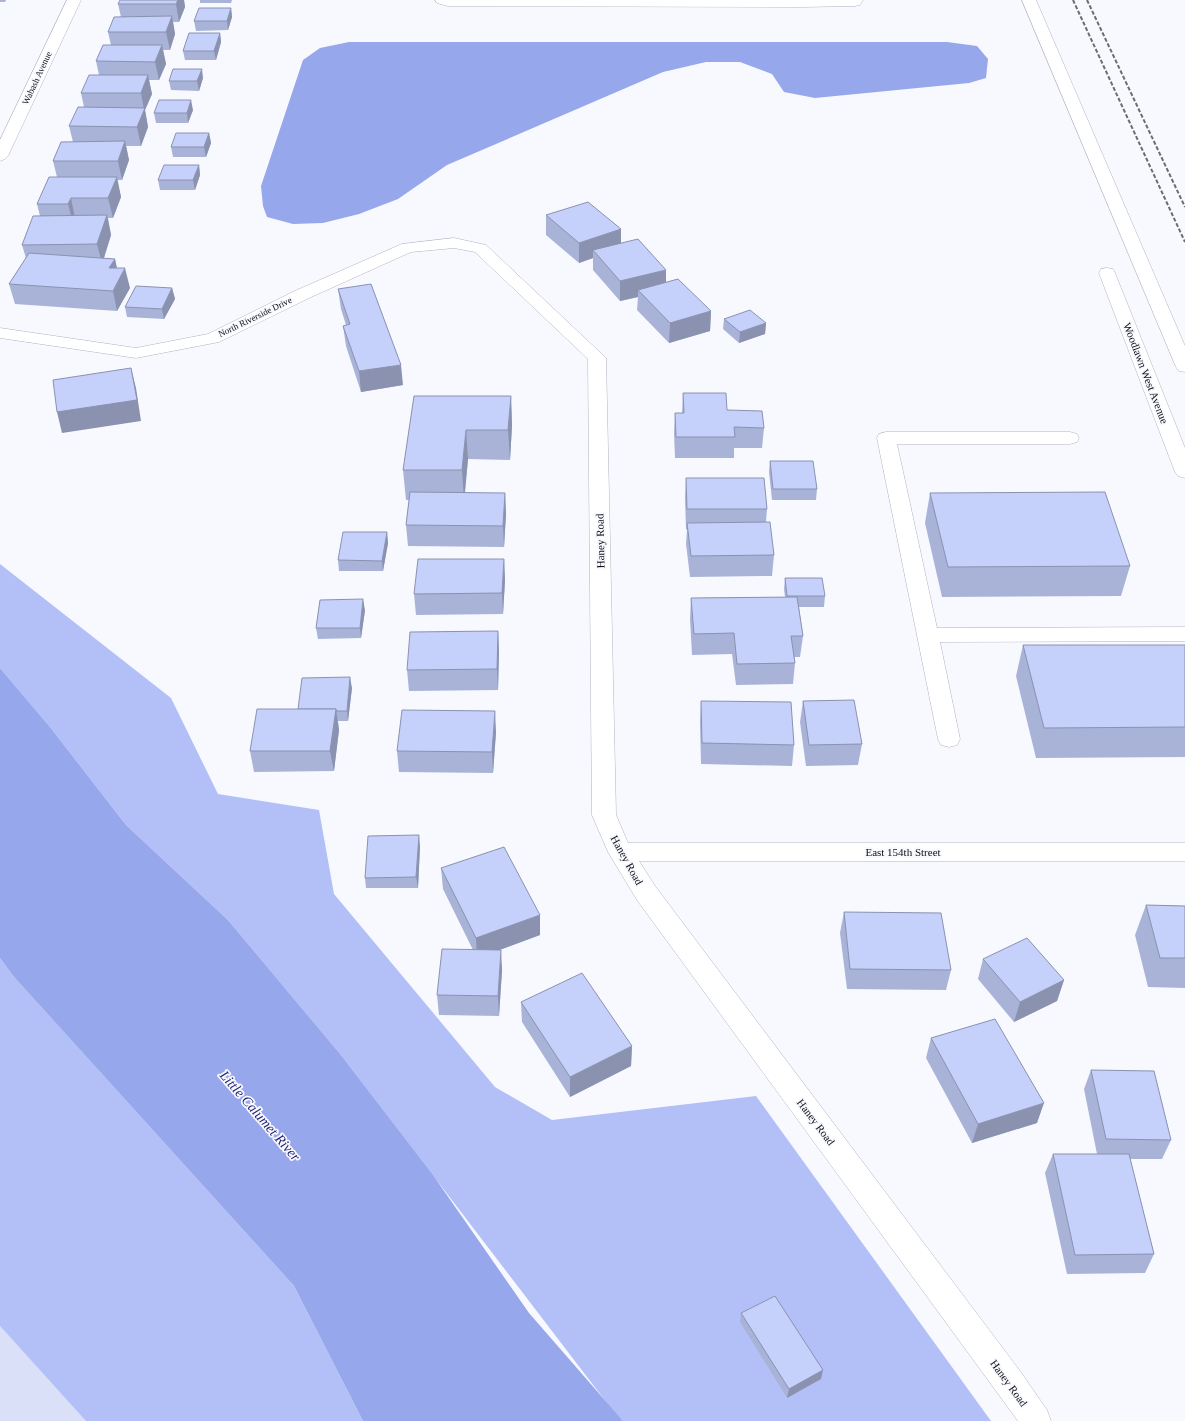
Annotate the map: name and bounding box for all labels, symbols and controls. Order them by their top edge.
street label: Wabash Avenue [20,50,54,106]
street label: North Riverside Drive [217,295,293,339]
street label: Woodlawn West Avenue [1121,321,1171,425]
street label: Haney Road [594,513,606,568]
street label: Haney Road [608,833,646,887]
street label: East 154th Street [865,846,941,858]
water label: Little Calumet River [216,1067,304,1164]
street label: Haney Road [795,1097,838,1148]
street label: Haney Road [988,1357,1030,1409]

